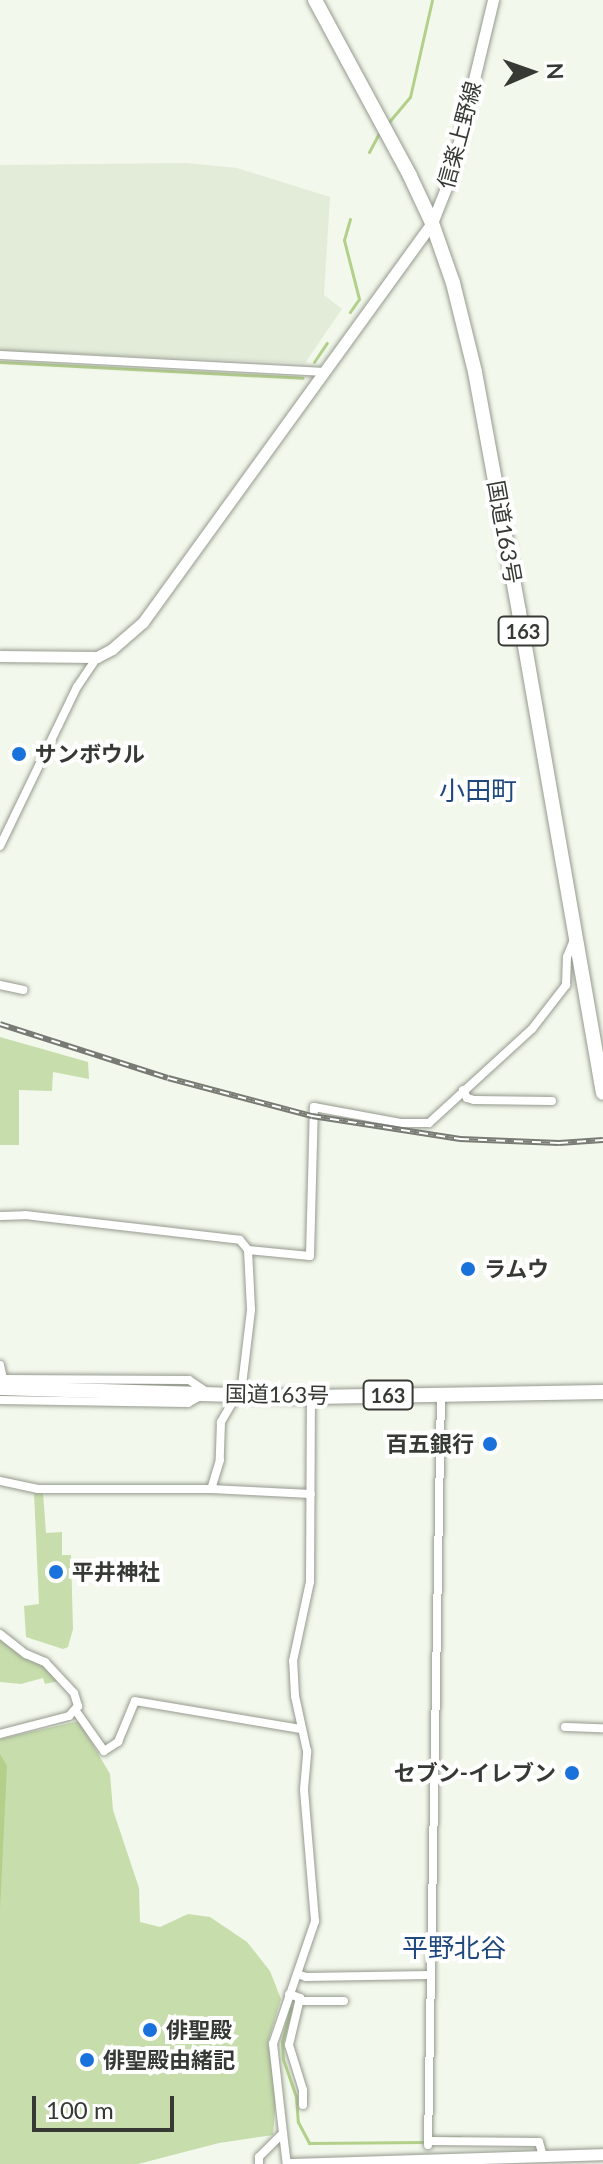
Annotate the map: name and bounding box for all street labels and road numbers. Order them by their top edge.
street label: 信楽上野線 [432,78,486,192]
street label: 国道163号 [483,478,527,586]
road number: 163 [497,615,549,647]
road number: 163 [362,1379,414,1411]
street label: 国道163号 [225,1380,329,1408]

